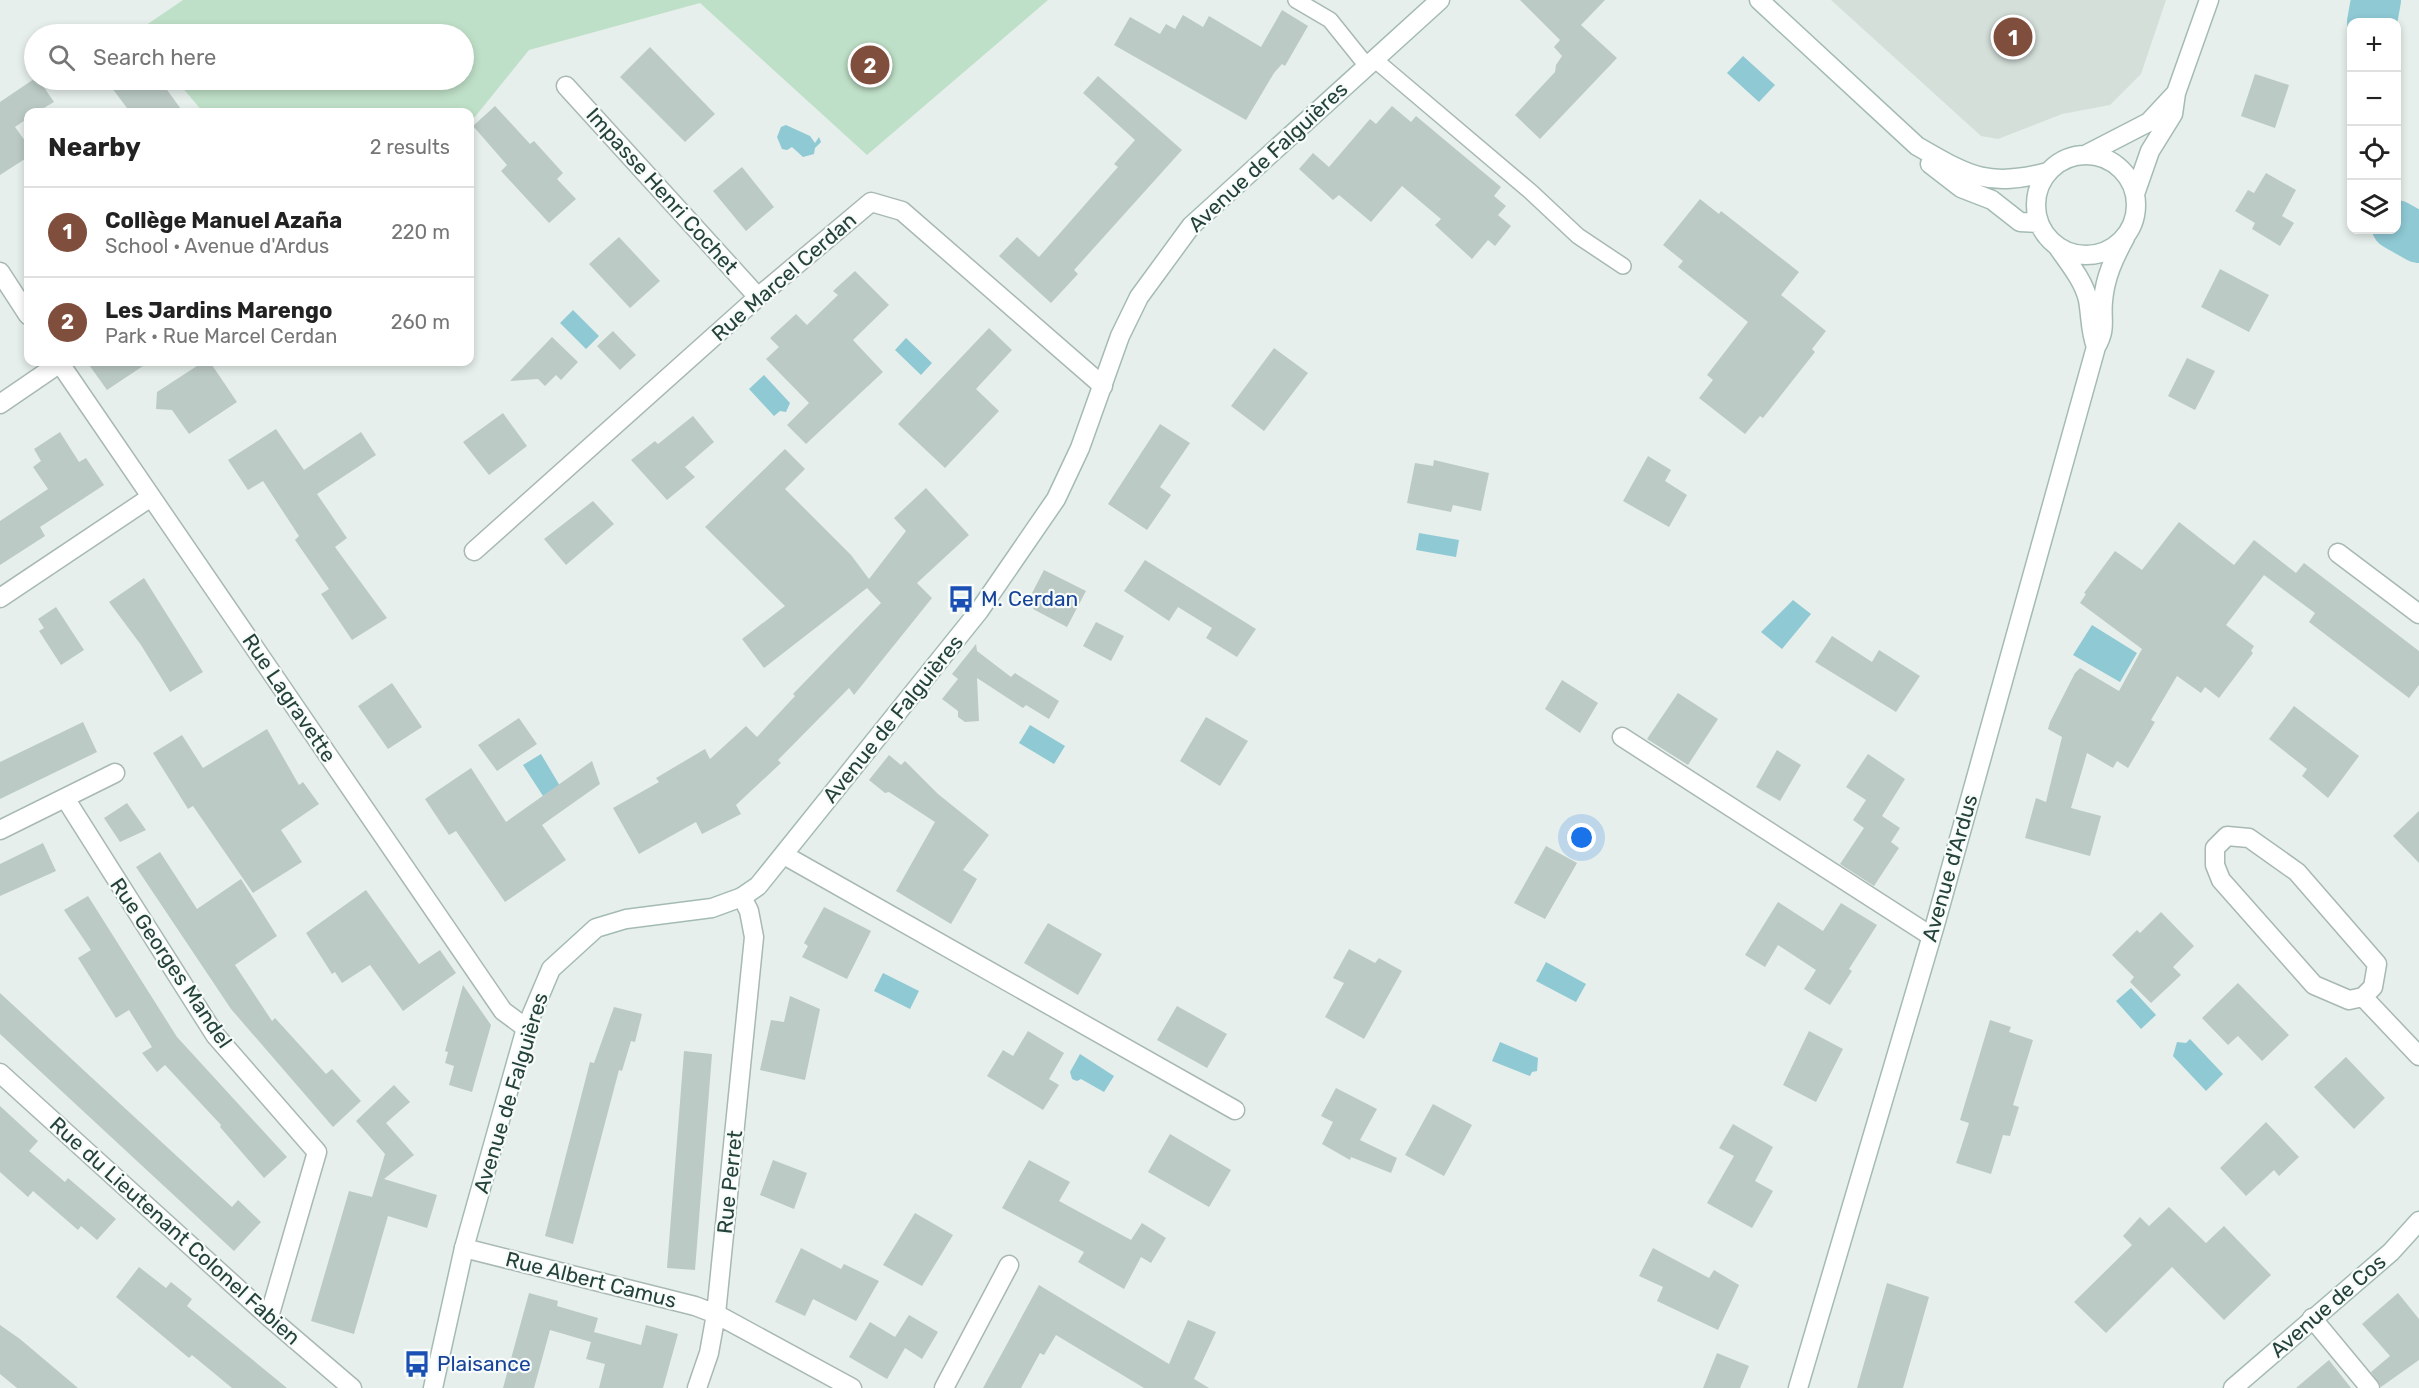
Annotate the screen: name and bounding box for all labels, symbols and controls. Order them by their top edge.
pin: 1 [1994,15,2032,60]
map controls [2347,18,2401,234]
button: + [2347,18,2401,72]
search box [24,24,474,90]
icon: search [45,41,78,74]
pin: 2 [850,42,890,88]
text: Search here [93,44,216,71]
button: − [2347,72,2401,126]
street label: Avenue de Falguières [1183,76,1353,237]
street label: Impasse Henri Cochet [581,102,744,279]
button: locate [2347,126,2401,180]
text: Nearby [48,132,141,163]
text: 2 results [370,135,450,159]
button: layers [2347,180,2401,234]
text: Collège Manuel Azaña [105,207,342,234]
street label: Rue Marcel Cerdan [706,207,861,346]
text: 1 [63,220,72,244]
text: 220 m [391,220,450,244]
text: School · Avenue d'Ardus [105,234,329,258]
text: Les Jardins Marengo [105,297,332,324]
text: 2 [61,310,74,334]
text: 260 m [391,310,450,334]
text: Park · Rue Marcel Cerdan [105,324,337,348]
bus stop icon: M. Cerdan [946,584,976,614]
place label: M. Cerdan [981,586,1078,611]
street label: Rue Lagravette [237,629,342,767]
street label: Avenue de Falguières [817,630,968,808]
street label: Avenue d'Ardus [1917,791,1982,944]
your location [1567,823,1596,852]
street label: Rue Georges Mandel [105,873,238,1052]
street label: Avenue de Falguières [468,989,553,1196]
street label: Rue du Lieutenant Colonel Fabien [45,1111,306,1350]
street label: Rue Perret [712,1129,747,1235]
street label: Rue Albert Camus [503,1246,679,1313]
street label: Avenue de Cos [2265,1249,2391,1363]
bus stop icon: Plaisance [402,1349,432,1379]
place label: Plaisance [437,1351,531,1376]

